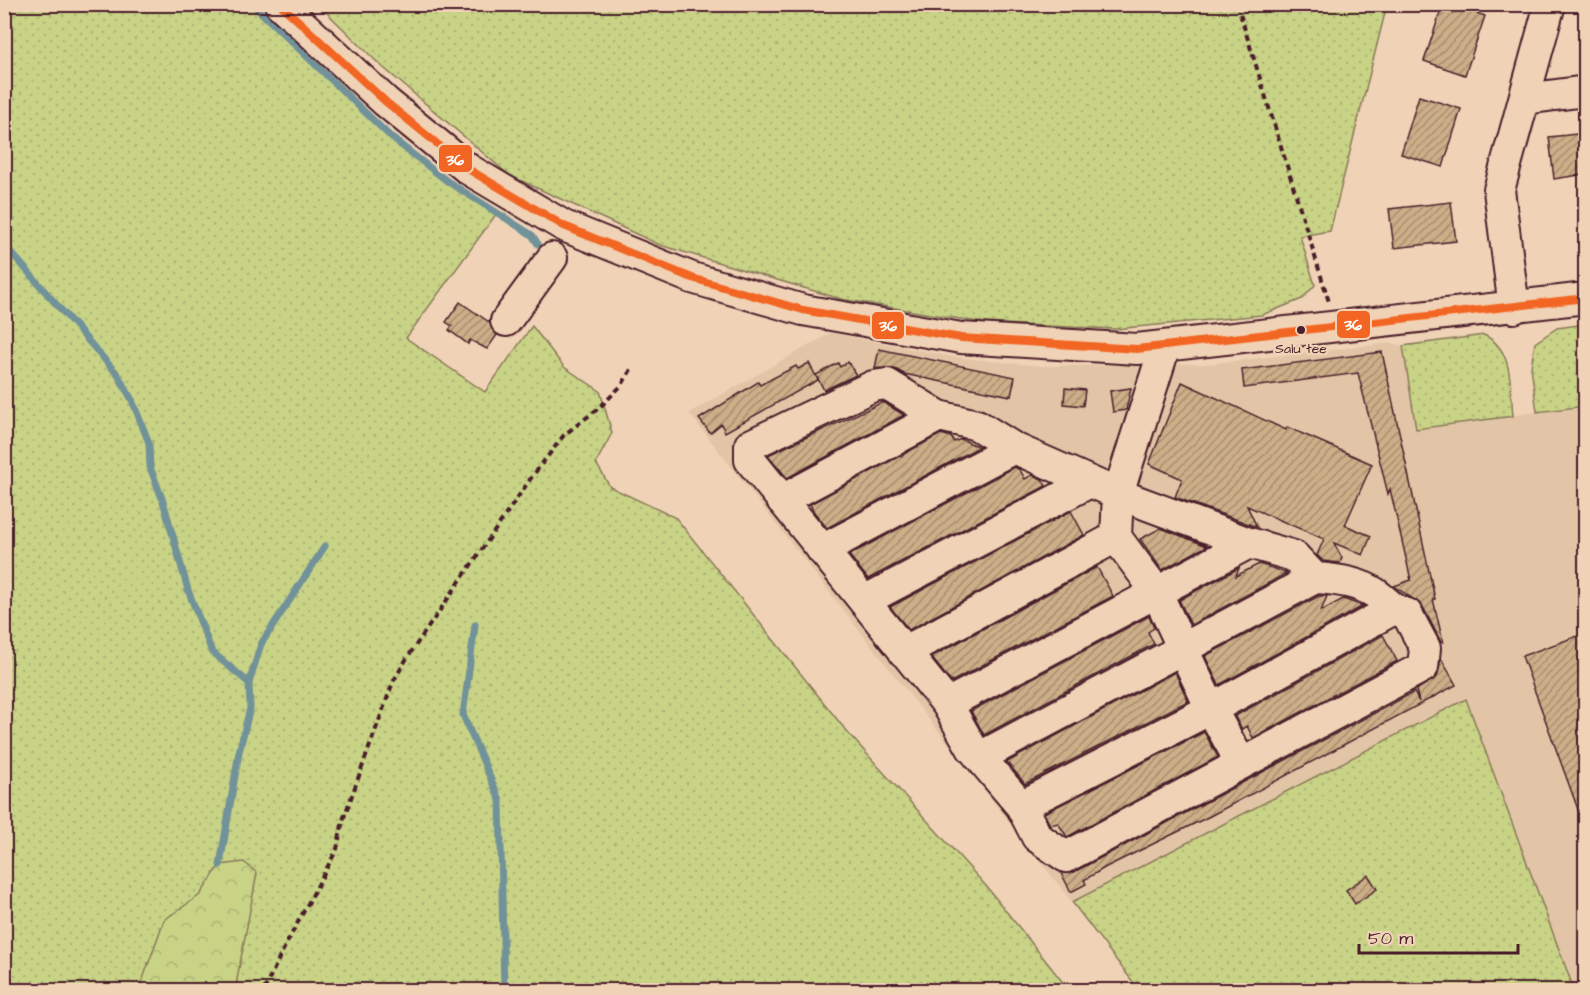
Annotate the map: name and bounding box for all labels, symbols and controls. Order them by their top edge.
line badge: 36 [438,144,473,173]
text: 36 [445,149,464,171]
line badge: 36 [1336,310,1371,339]
line badge: 36 [871,311,905,340]
text: 36 [1343,314,1362,336]
text: 36 [878,315,897,337]
marker: Salu tee [1295,324,1307,336]
place label: Salu tee [1275,339,1327,359]
scale bar [1359,917,1518,955]
text: 50 m [1368,926,1413,951]

